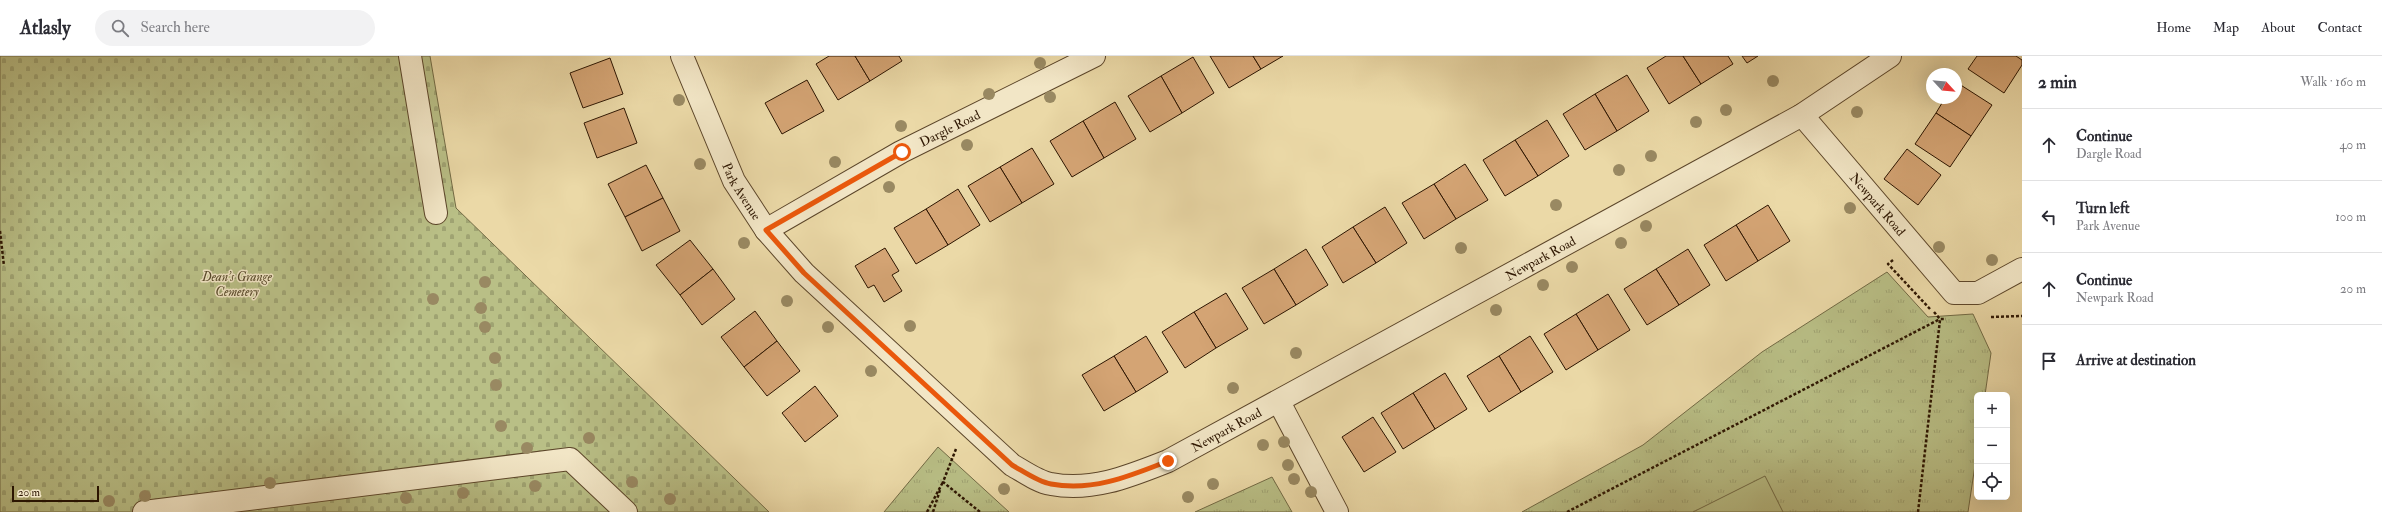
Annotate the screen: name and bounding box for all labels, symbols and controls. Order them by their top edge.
search box [95,10,375,46]
text: Atlasly [20,16,71,40]
icon: search [109,17,131,39]
text: Search here [141,18,210,37]
text: Home [2156,19,2191,36]
text: Map [2213,19,2239,36]
text: About [2261,19,2295,36]
text: Contact [2317,19,2362,36]
north arrow [1926,68,1962,104]
text: 2 min [2038,72,2077,93]
text: Walk · 160 m [2300,74,2366,90]
street label: Dargle Road [917,107,983,151]
text: Continue [2076,127,2132,146]
icon: ahead [2038,134,2060,156]
text: 40 m [2340,137,2366,153]
route start [893,143,911,161]
text: Dargle Road [2076,146,2142,162]
street label: Park Avenue [718,160,765,224]
street label: Newpark Road [1846,170,1909,240]
text: Turn left [2076,199,2130,218]
icon: left [2038,206,2060,228]
text: 100 m [2335,209,2366,225]
text: Park Avenue [2076,218,2140,234]
street label: Newpark Road [1503,233,1579,284]
park label: Dean's Grange Cemetery [201,269,273,300]
text: Continue [2076,271,2132,290]
icon: ahead [2038,278,2060,300]
text: 20 m [2340,281,2366,297]
text: Newpark Road [2076,290,2154,306]
icon: arrive [2038,350,2060,372]
text: Arrive at destination [2076,351,2196,370]
map controls [1974,392,2010,500]
button: + [1974,392,2010,428]
street label: Newpark Road [1188,404,1265,456]
button: − [1974,428,2010,464]
route end [1159,452,1177,470]
button: locate [1974,464,2010,500]
scale bar [12,484,99,503]
text: 20 m [18,486,40,499]

